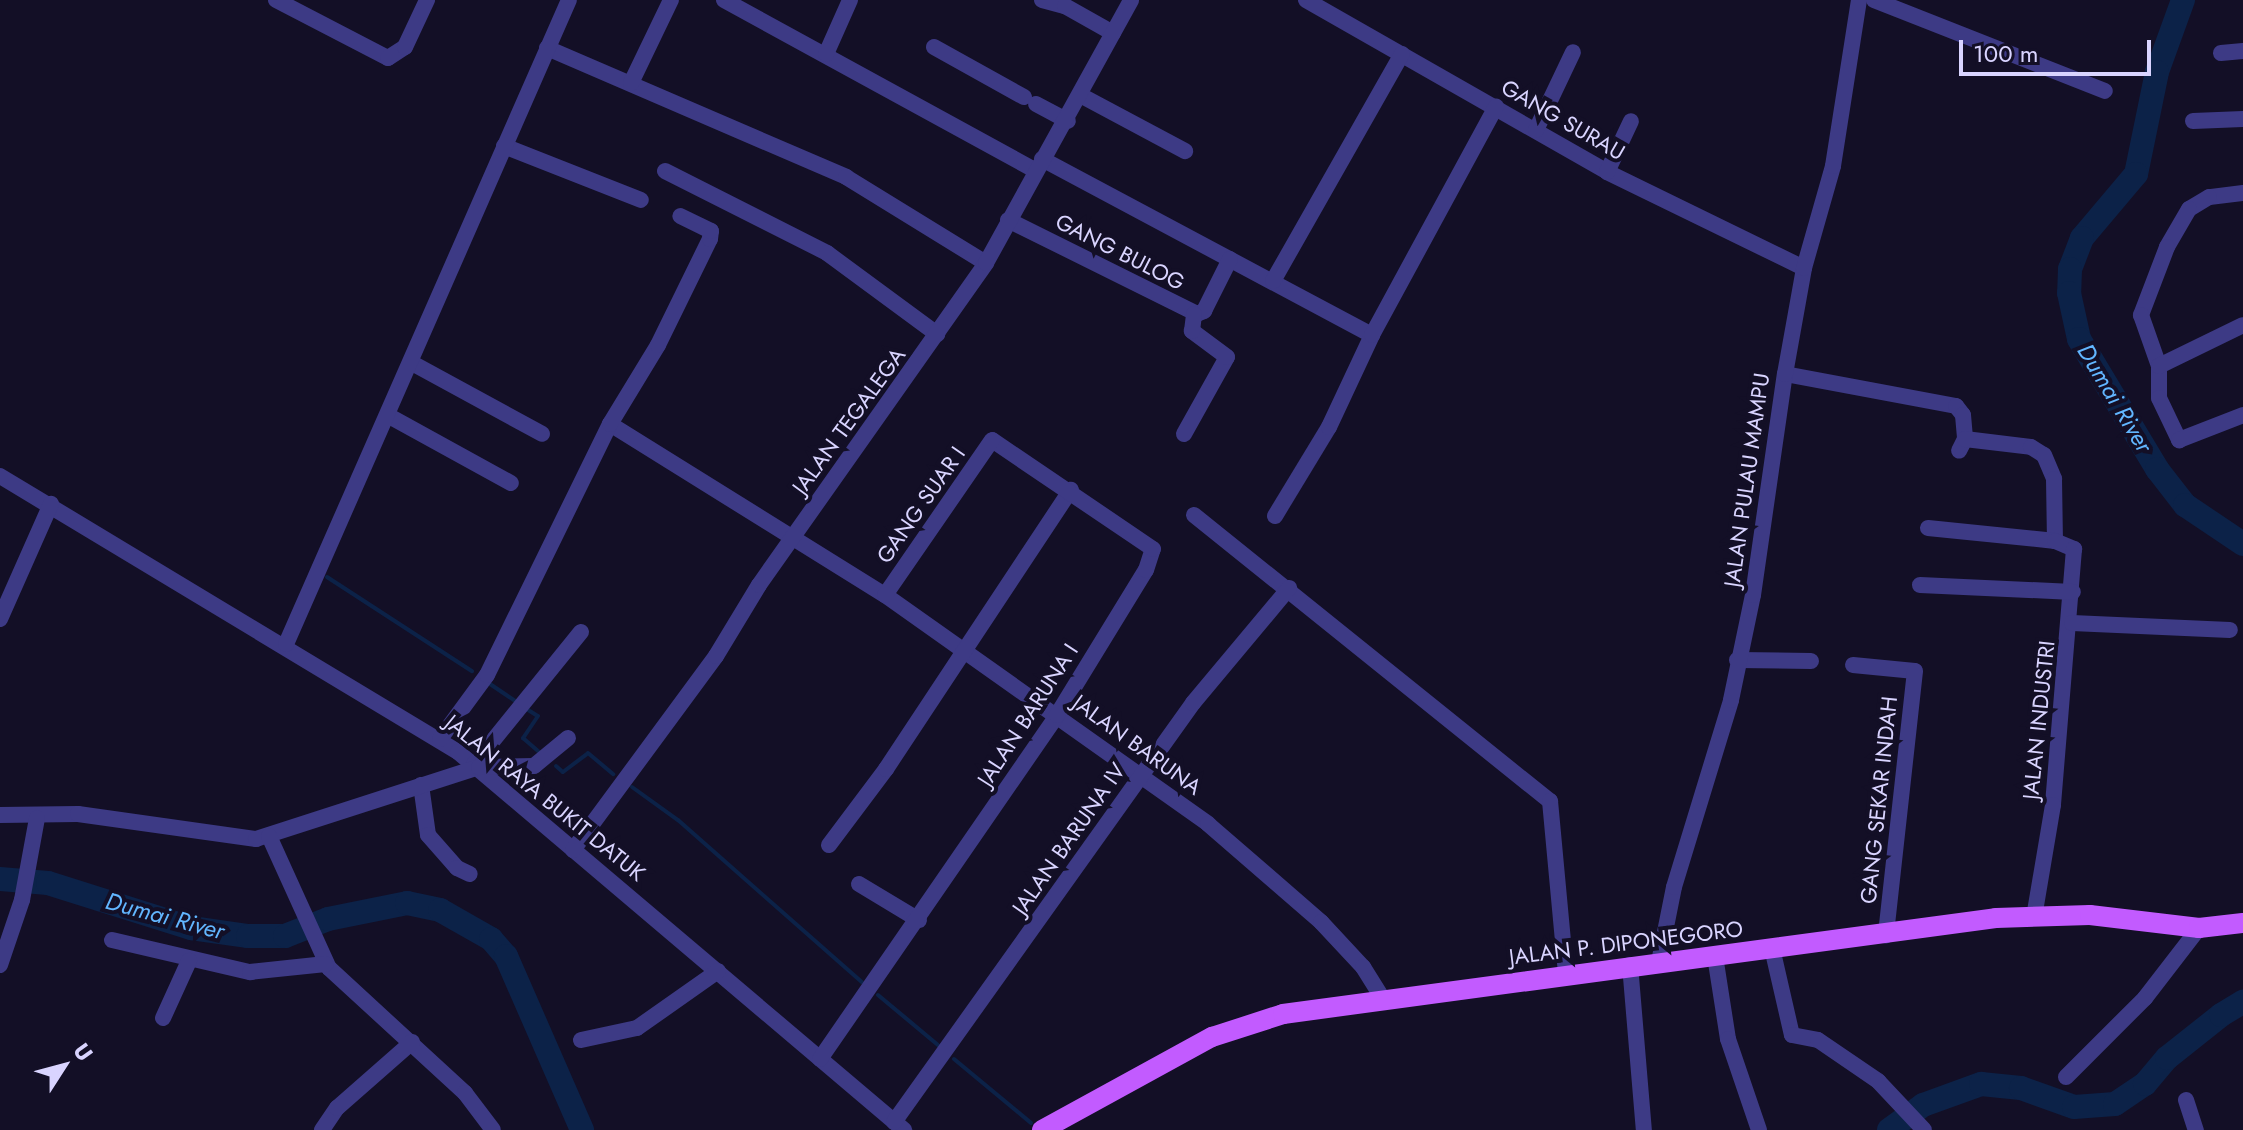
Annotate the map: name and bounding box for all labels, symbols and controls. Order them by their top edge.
scale bar [1963,24,2155,74]
text: 100 m [1973,36,2039,71]
street label: GANG SURAU [1497,74,1629,166]
street label: GANG BULOG [1051,208,1189,296]
water label: Dumai River [2071,338,2159,458]
street label: JALAN TEGALEGA [787,343,911,499]
street label: JALAN PULAU MAMPU [1719,371,1775,589]
street label: GANG SUAR I [871,442,971,568]
street label: JALAN BARUNA I [972,639,1084,791]
street label: JALAN INDUSTRI [2018,639,2060,801]
street label: JALAN BARUNA [1067,689,1207,801]
street label: GANG SEKAR INDAH [1855,695,1903,905]
street label: JALAN RAYA BUKIT DATUK [440,709,650,887]
street label: JALAN BARUNA IV [1007,758,1131,920]
water label: Dumai River [102,886,228,946]
street label: JALAN P. DIPONEGORO [1508,916,1744,970]
north arrow [24,1026,104,1106]
text: U [66,1036,101,1068]

